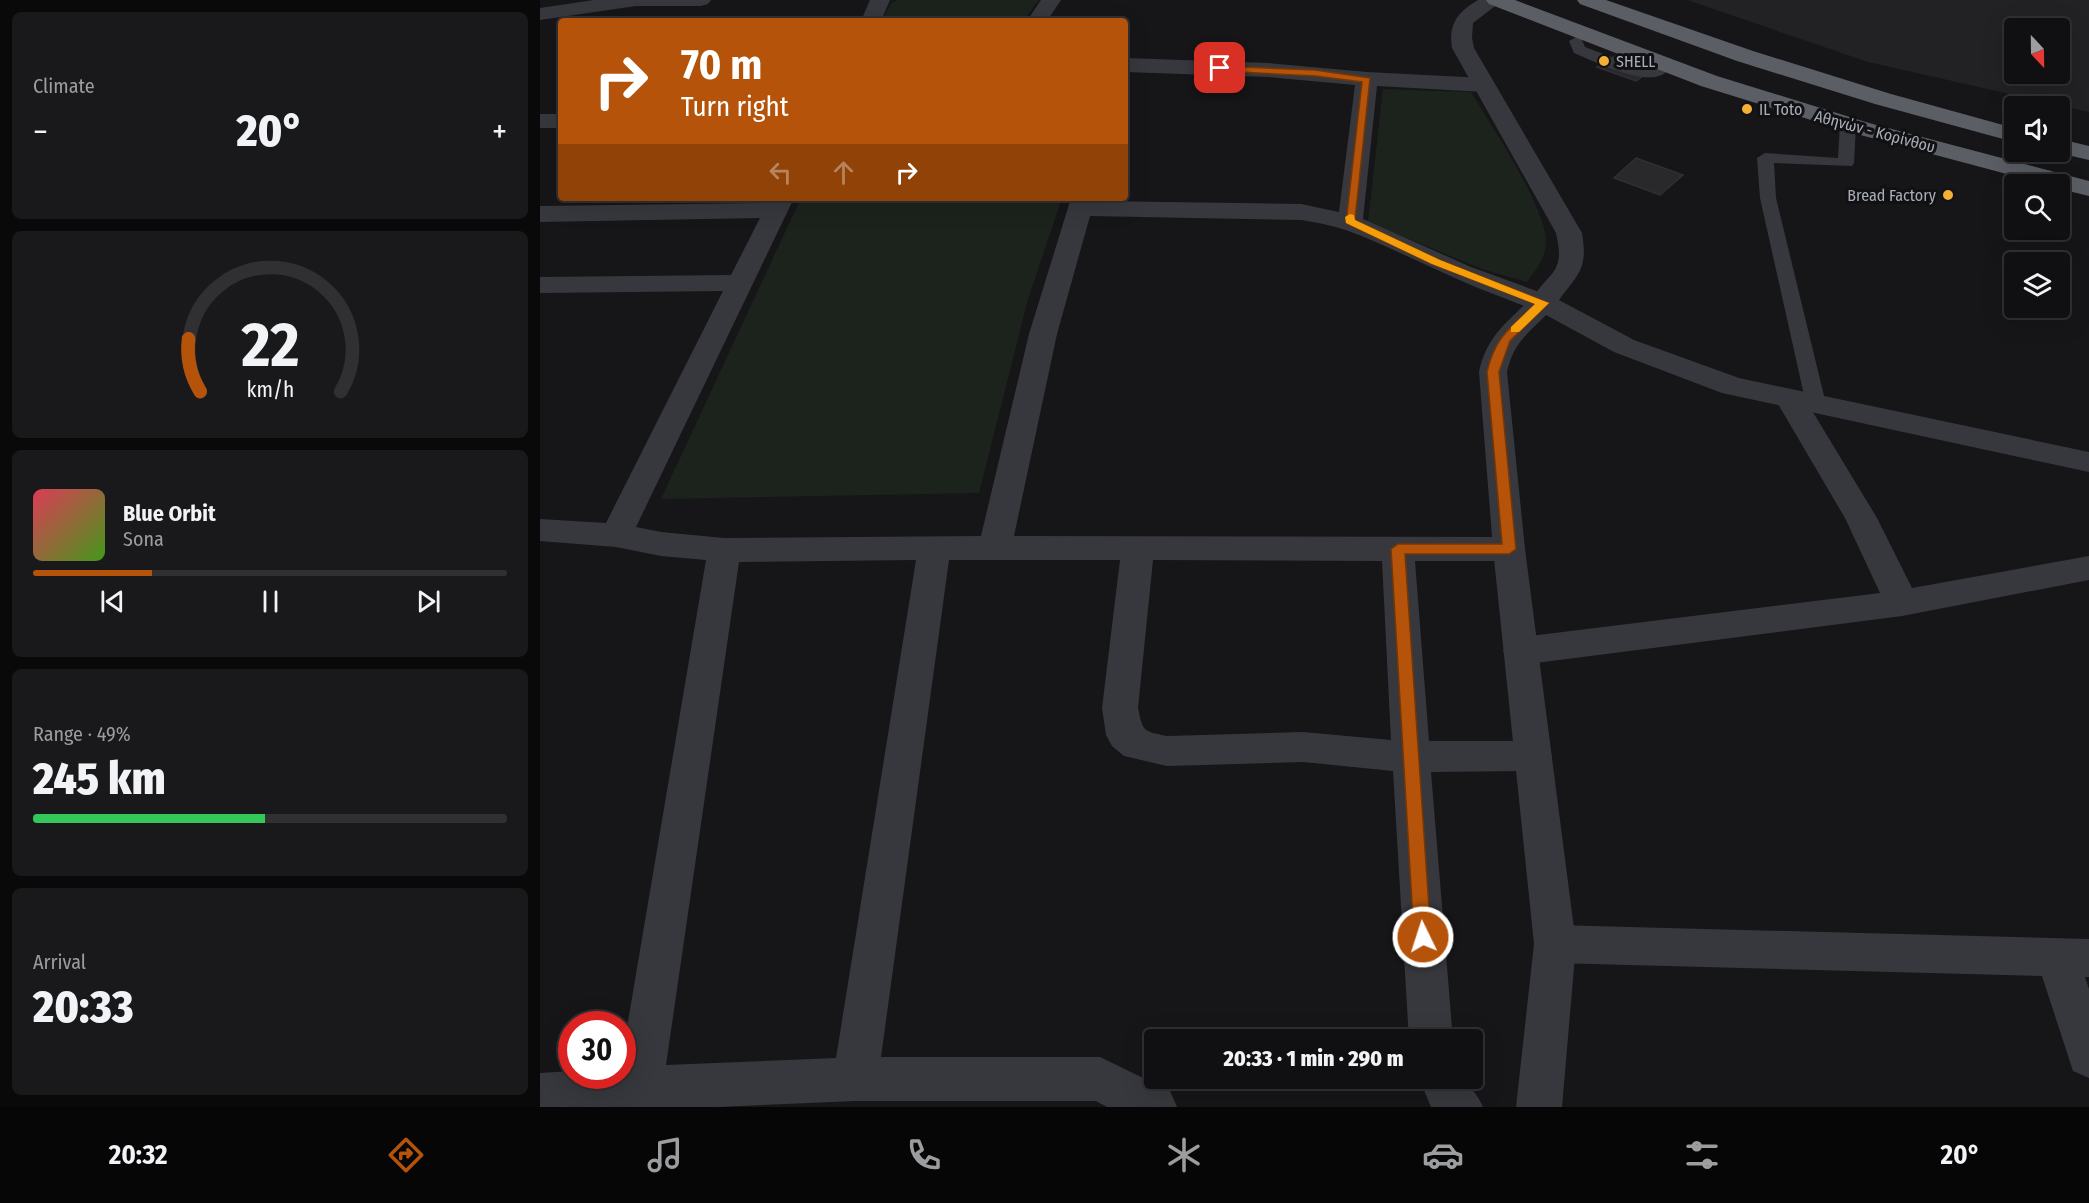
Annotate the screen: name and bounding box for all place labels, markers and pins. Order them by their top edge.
pin [1194,42,1245,93]
place label: SHELL [1616,52,1655,71]
marker: SHELL [1597,54,1611,68]
place label: IL Toto [1759,100,1802,119]
marker: IL Toto [1740,102,1754,116]
place label: Bread Factory [1847,186,1937,205]
marker: Bread Factory [1941,188,1955,202]

